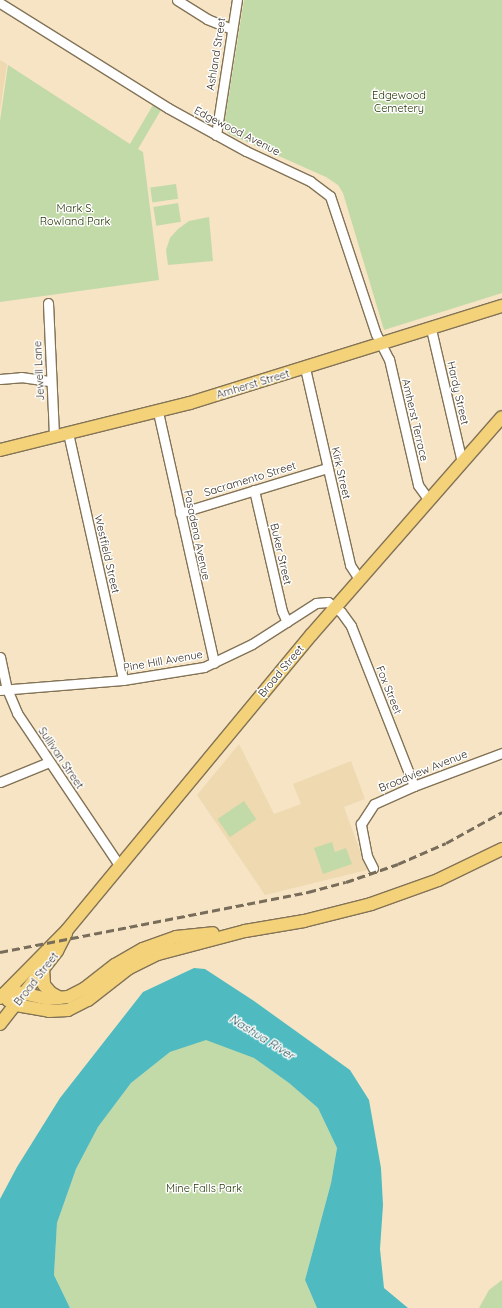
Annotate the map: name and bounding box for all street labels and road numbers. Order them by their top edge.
street label: Ashland Street [204,17,228,91]
street label: Edgewood Avenue [192,104,282,158]
street label: Jewell Lane [31,341,47,401]
street label: Hardy Street [444,360,472,426]
street label: Amherst Street [215,367,291,401]
street label: Amherst Terrace [399,377,431,463]
street label: Kirk Street [329,446,353,500]
street label: Sacramento Street [203,459,297,499]
street label: Pasadena Avenue [181,489,213,581]
street label: Westfield Street [92,513,122,595]
street label: Buker Street [268,522,294,586]
street label: Broad Street [255,642,307,700]
street label: Pine Hill Avenue [122,648,204,674]
street label: Fox Street [373,664,405,716]
street label: Sullivan Street [35,725,87,791]
street label: Broadview Avenue [377,747,469,795]
street label: Broad Street [11,950,61,1008]

